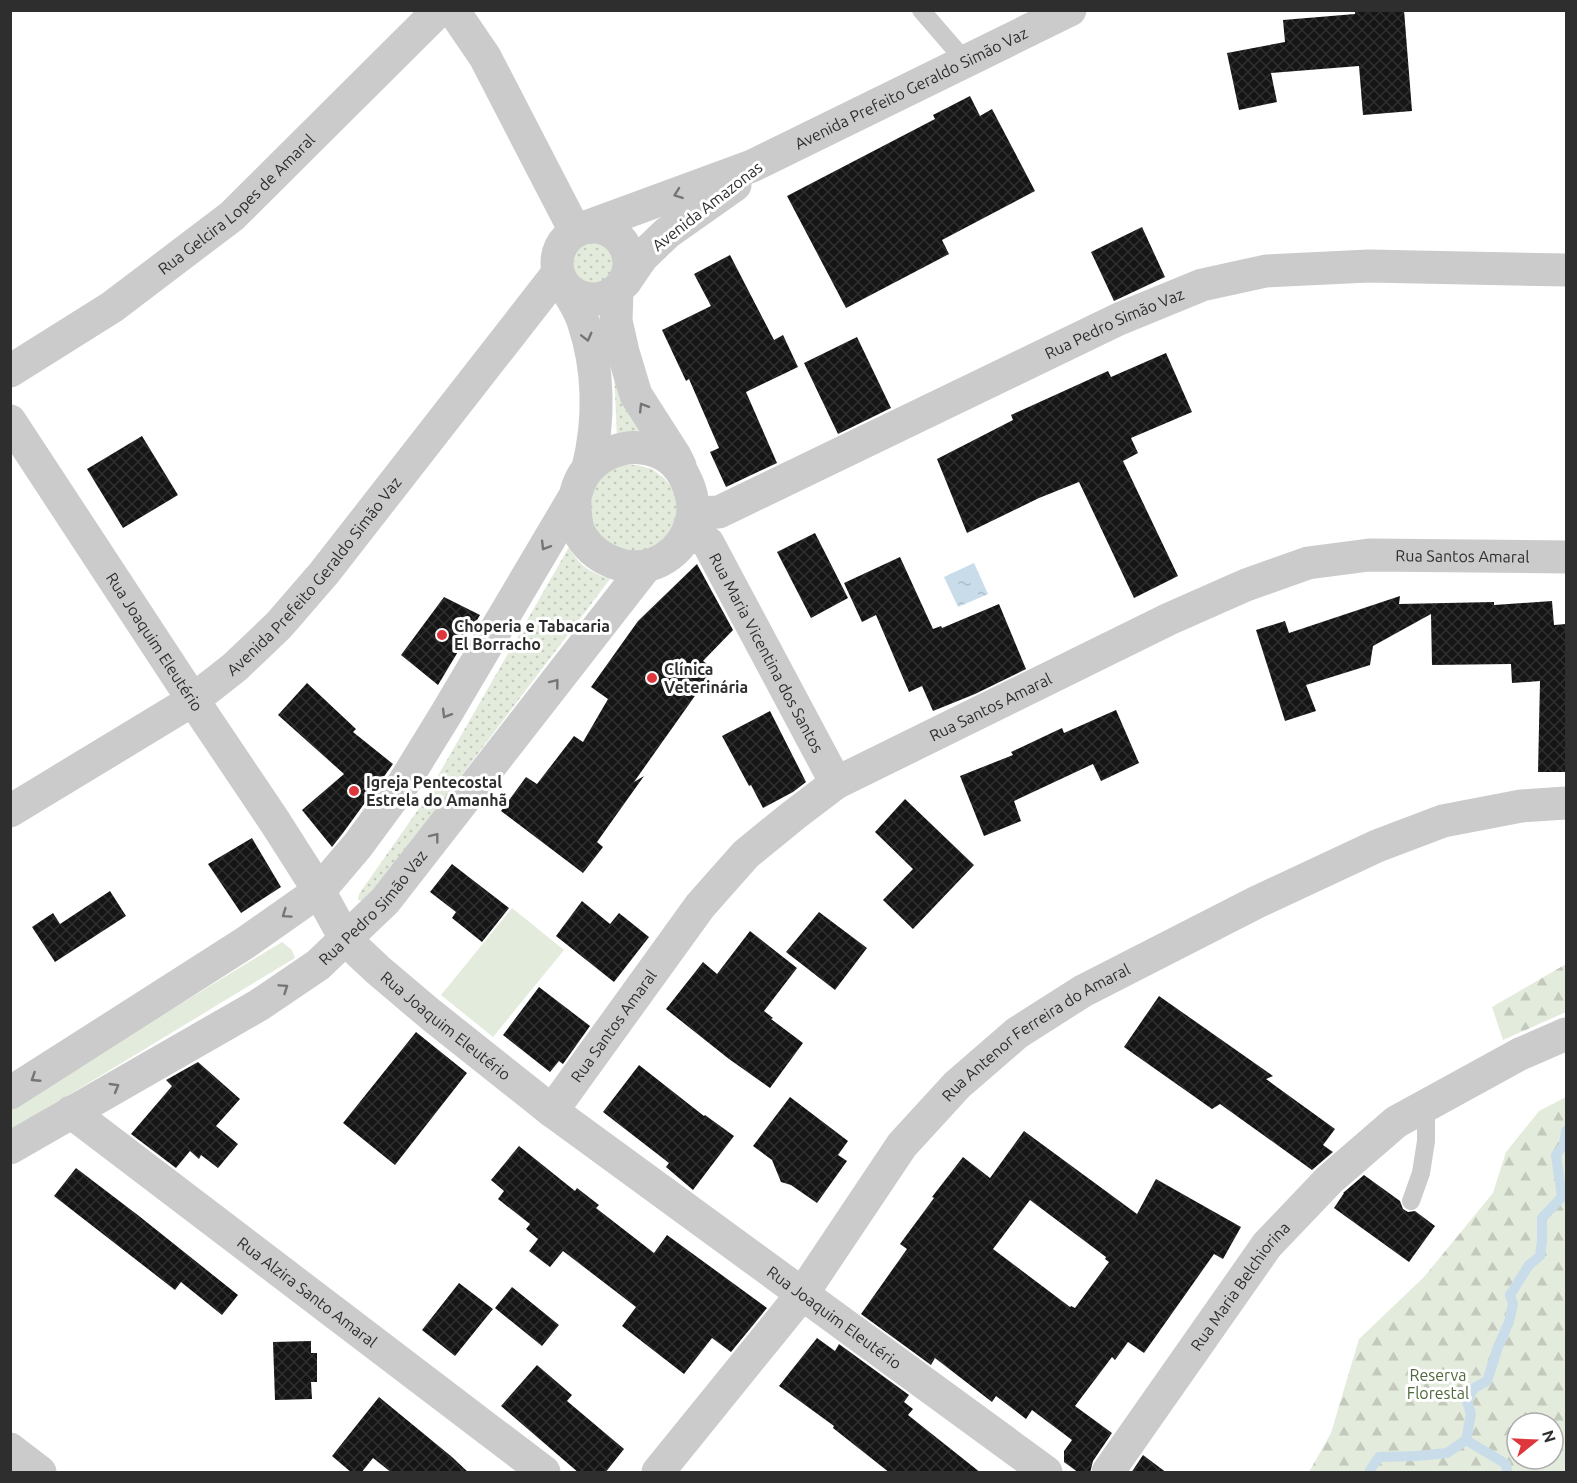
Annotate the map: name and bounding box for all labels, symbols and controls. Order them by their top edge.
street label: Avenida Prefeito Geraldo Simão Vaz [792,23,1030,153]
street label: Rua Gelcira Lopes de Amaral [154,130,318,278]
street label: Avenida Amazonas [649,158,766,254]
one-way arrow [673,187,684,199]
street label: Rua Pedro Simão Vaz [1042,284,1186,362]
one-way arrow [580,331,592,341]
one-way arrow [639,403,650,414]
street label: Avenida Prefeito Geraldo Simão Vaz [223,473,405,679]
one-way arrow [541,540,552,550]
street label: Rua Santos Amaral [1395,546,1529,566]
street label: Rua Maria Vicentina dos Santos [706,550,827,756]
street label: Rua Joaquim Eleutério [103,569,207,714]
place label: Choperia e Tabacaria El Borracho [454,617,610,653]
marker: Choperia e Tabacaria El Borracho [435,628,449,642]
place label: Clínica Veterinária [664,660,748,696]
street label: Rua Santos Amaral [926,669,1054,745]
marker: Clínica Veterinária [645,671,659,685]
one-way arrow [548,679,559,690]
one-way arrow [441,708,453,718]
place label: Igreja Pentecostal Estrela do Amanhã [366,773,507,809]
marker: Igreja Pentecostal Estrela do Amanhã [347,784,361,798]
one-way arrow [428,832,439,843]
street label: Rua Pedro Simão Vaz [315,846,430,969]
one-way arrow [282,907,293,918]
street label: Rua Antenor Ferreira do Amaral [938,960,1133,1105]
street label: Rua Santos Amaral [567,966,660,1085]
street label: Rua Joaquim Eleutério [377,967,514,1084]
one-way arrow [277,985,288,996]
one-way arrow [31,1070,41,1082]
one-way arrow [109,1083,120,1094]
street label: Rua Maria Belchiorina [1187,1218,1293,1354]
street label: Rua Alzira Santo Amaral [234,1233,381,1351]
street label: Rua Joaquim Eleutério [764,1262,905,1372]
park label: Reserva Florestal [1407,1366,1469,1402]
north arrow [1505,1411,1565,1471]
text: N [1539,1428,1560,1445]

